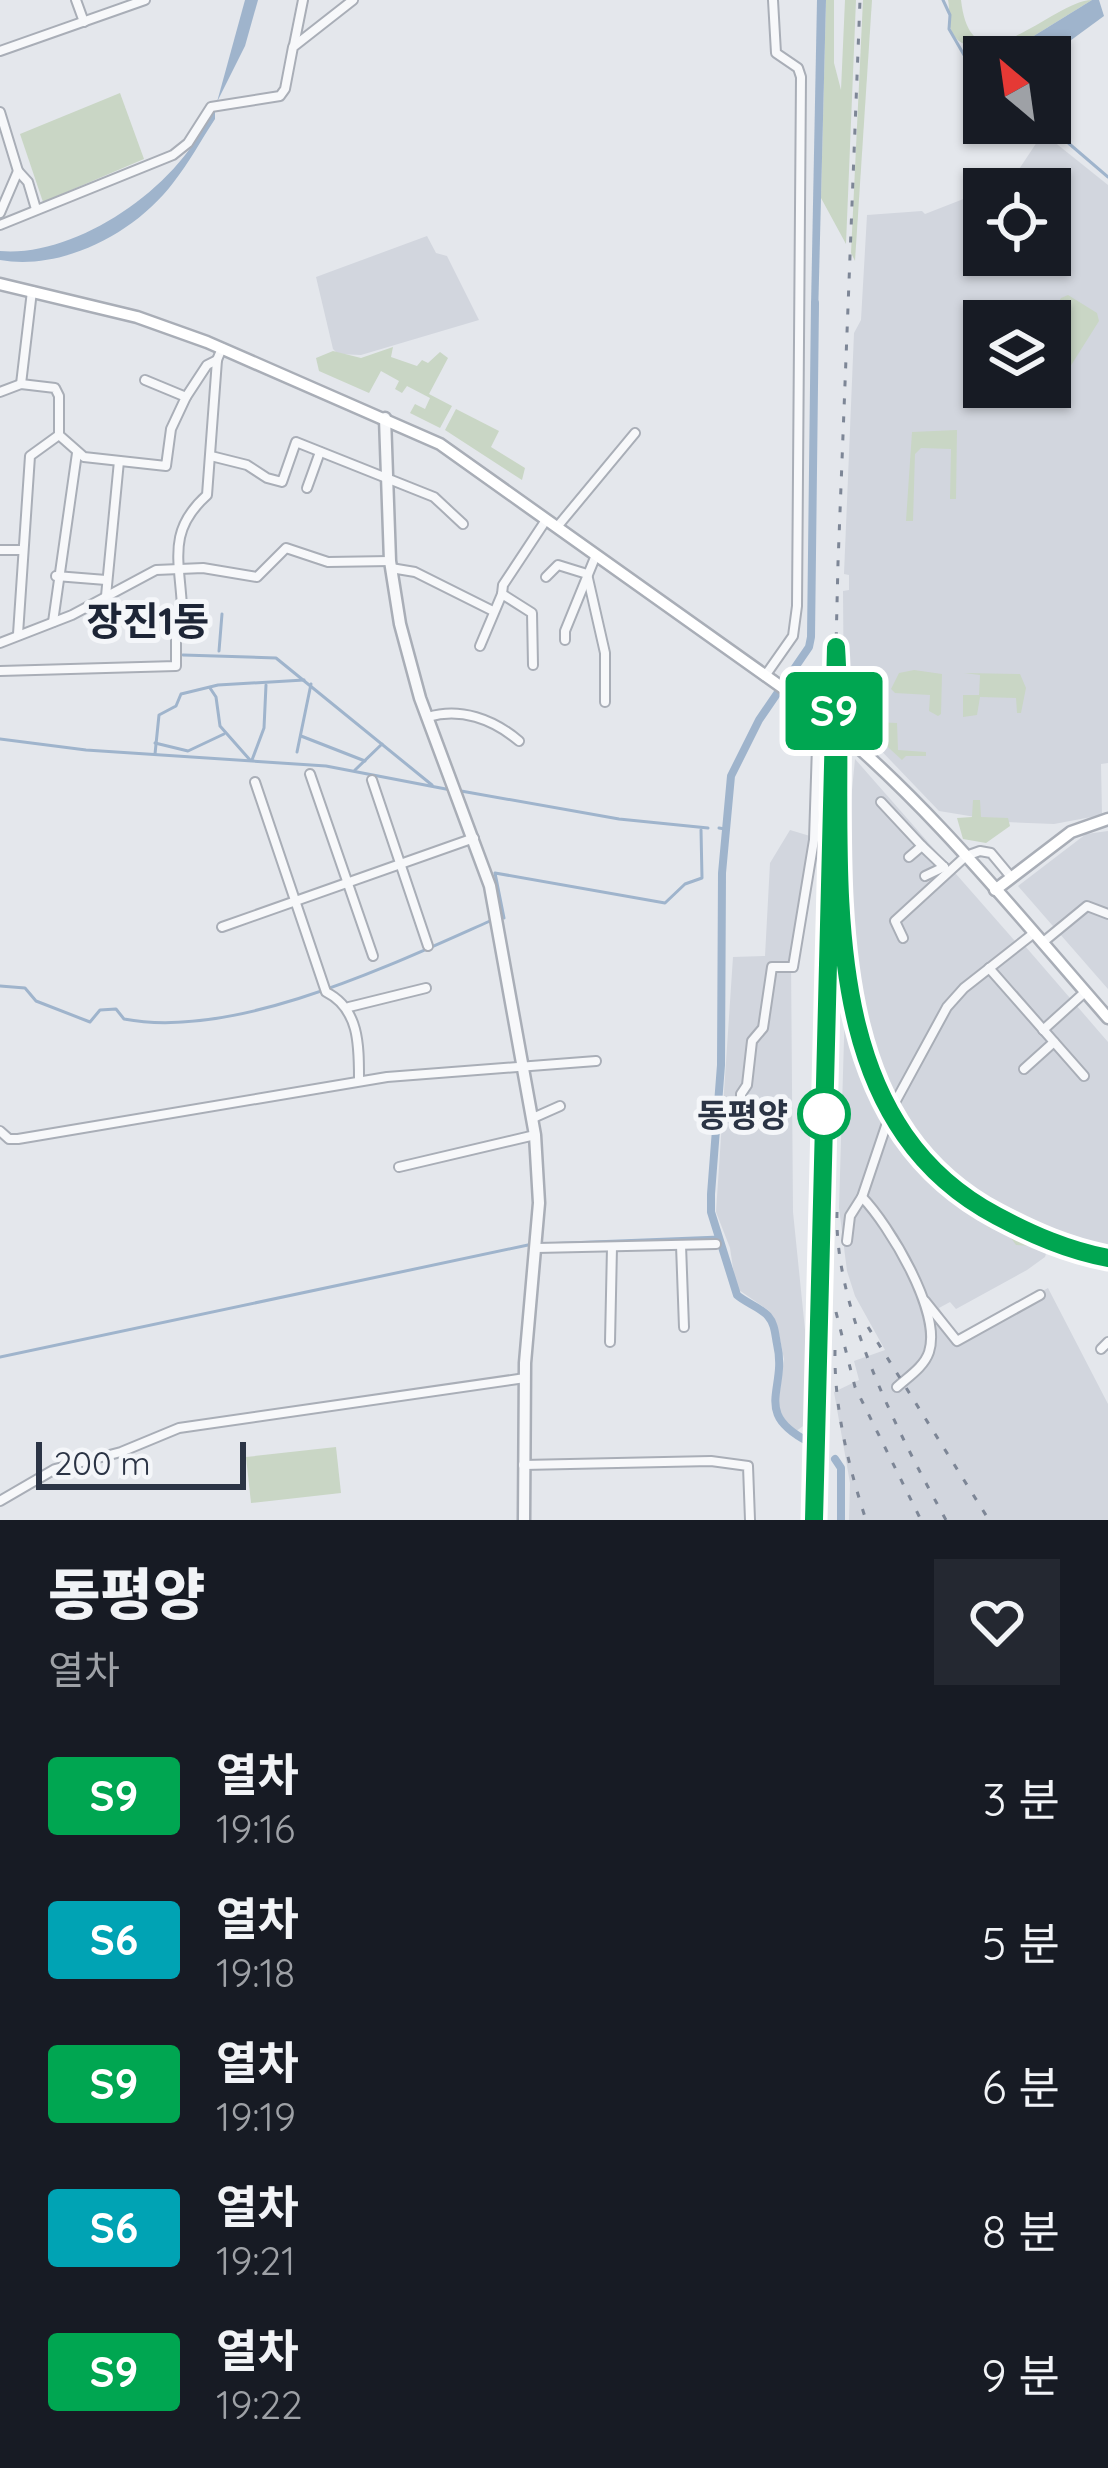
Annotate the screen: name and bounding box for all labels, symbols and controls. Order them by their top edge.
north arrow [963,36,1071,144]
map controls [963,36,1071,408]
button: locate [963,168,1071,276]
button: layers [963,300,1071,408]
district label: 장진1동 [87,596,209,645]
line badge: S9 [780,672,888,750]
text: S9 [810,684,858,737]
marker: 동평양 [799,1089,849,1139]
place label: 동평양 [697,1094,788,1135]
scale bar [36,1436,246,1489]
text: 200 m [54,1442,151,1483]
text: 동평양 [48,1558,205,1629]
button: heart [934,1559,1060,1685]
text: 열차 [48,1645,120,1694]
text: 열차 [216,1746,299,1802]
text: S9 [90,1769,138,1822]
text: 3 분 [983,1771,1060,1827]
text: 19:16 [216,1804,295,1853]
text: 열차 [216,1890,299,1946]
text: S6 [90,1913,138,1966]
text: 5 분 [982,1915,1060,1971]
text: 19:18 [216,1948,295,1997]
text: 열차 [216,2034,299,2090]
text: S9 [90,2057,138,2110]
text: 6 분 [982,2059,1060,2115]
text: 19:19 [216,2092,296,2141]
text: 열차 [216,2178,299,2234]
text: S6 [90,2201,138,2254]
text: 8 분 [982,2203,1060,2259]
text: 19:21 [216,2236,296,2285]
text: 열차 [216,2322,299,2378]
text: S9 [90,2345,138,2398]
text: 9 분 [981,2347,1060,2403]
text: 19:22 [216,2380,303,2429]

